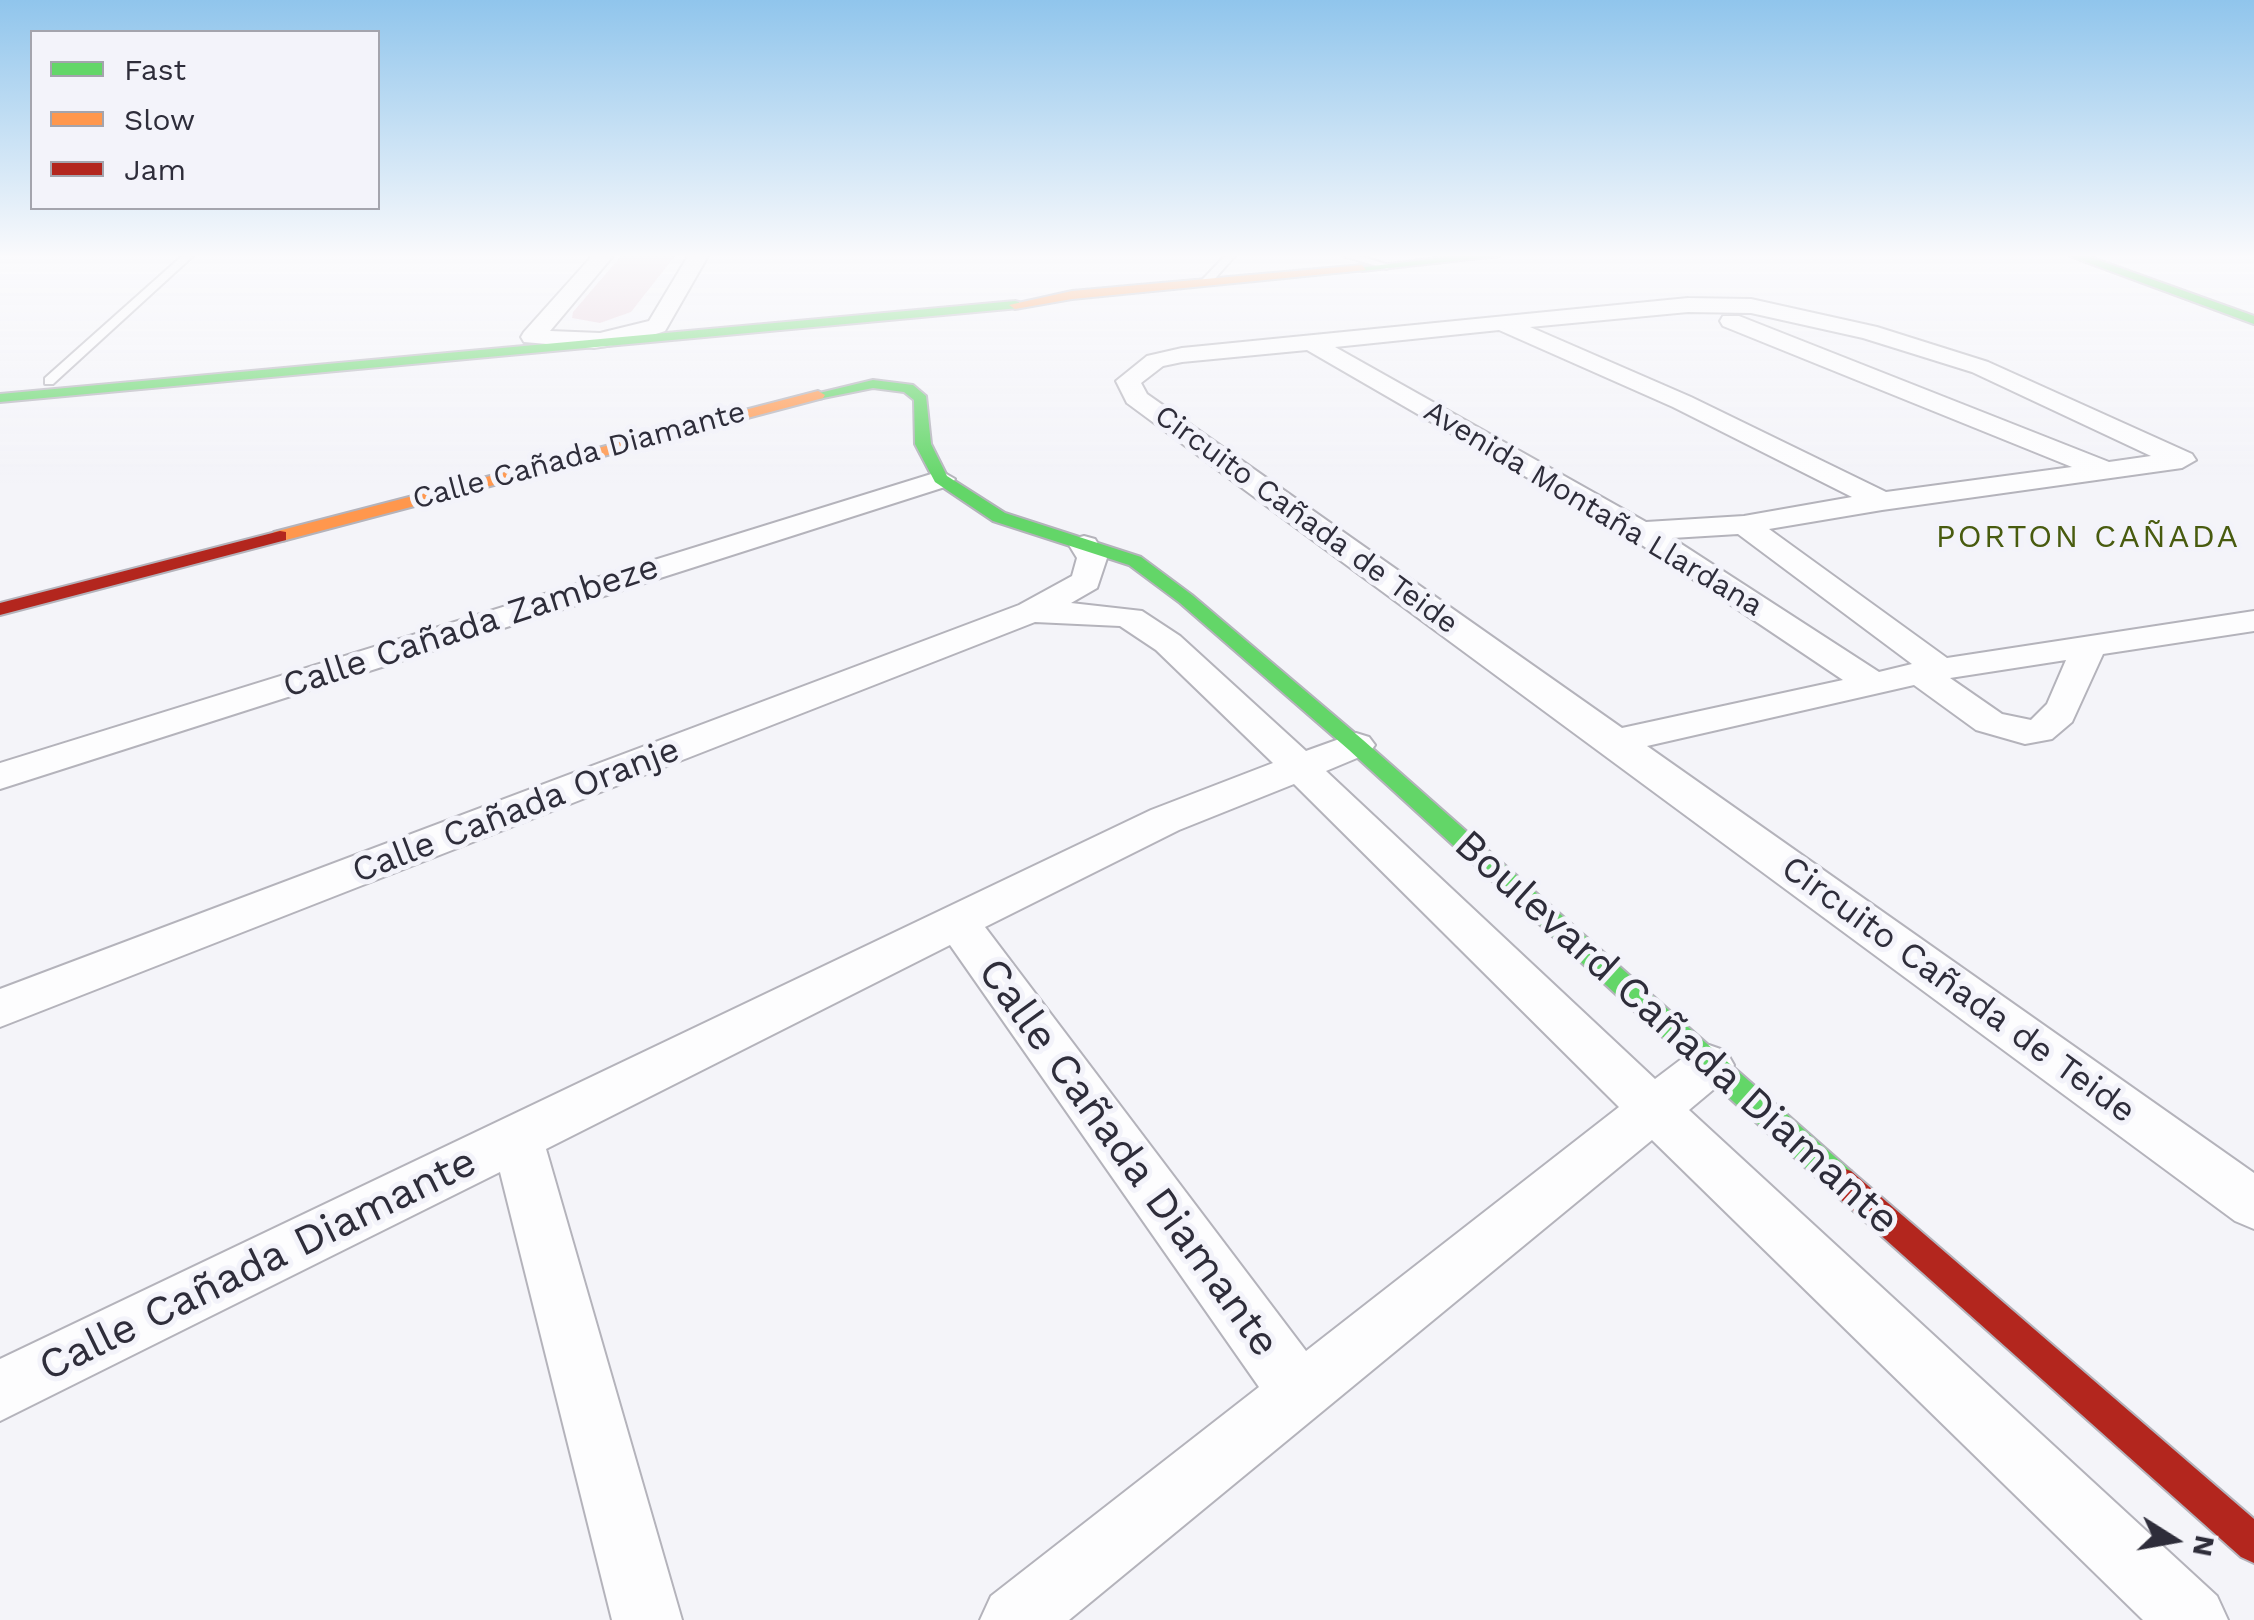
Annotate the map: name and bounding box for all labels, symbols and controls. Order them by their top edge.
legend [30,30,380,210]
text: Fast [124,52,186,87]
text: Slow [124,102,195,137]
text: Jam [124,152,186,187]
street label: Calle Cañada Diamante [409,394,749,518]
street label: Avenida Montaña Llardana [1417,394,1769,624]
street label: Circuito Cañada de Teide [1147,398,1465,642]
district label: PORTON CAÑADA [1936,519,2240,557]
street label: Calle Cañada Zambeze [278,546,664,708]
street label: Calle Cañada Oranje [346,729,686,893]
street label: Boulevard Cañada Diamante [1443,820,1909,1246]
street label: Circuito Cañada de Teide [1773,847,2143,1133]
street label: Calle Cañada Diamante [967,949,1289,1367]
street label: Calle Cañada Diamante [31,1137,485,1393]
north arrow [2124,1490,2224,1590]
text: N [2186,1532,2222,1559]

